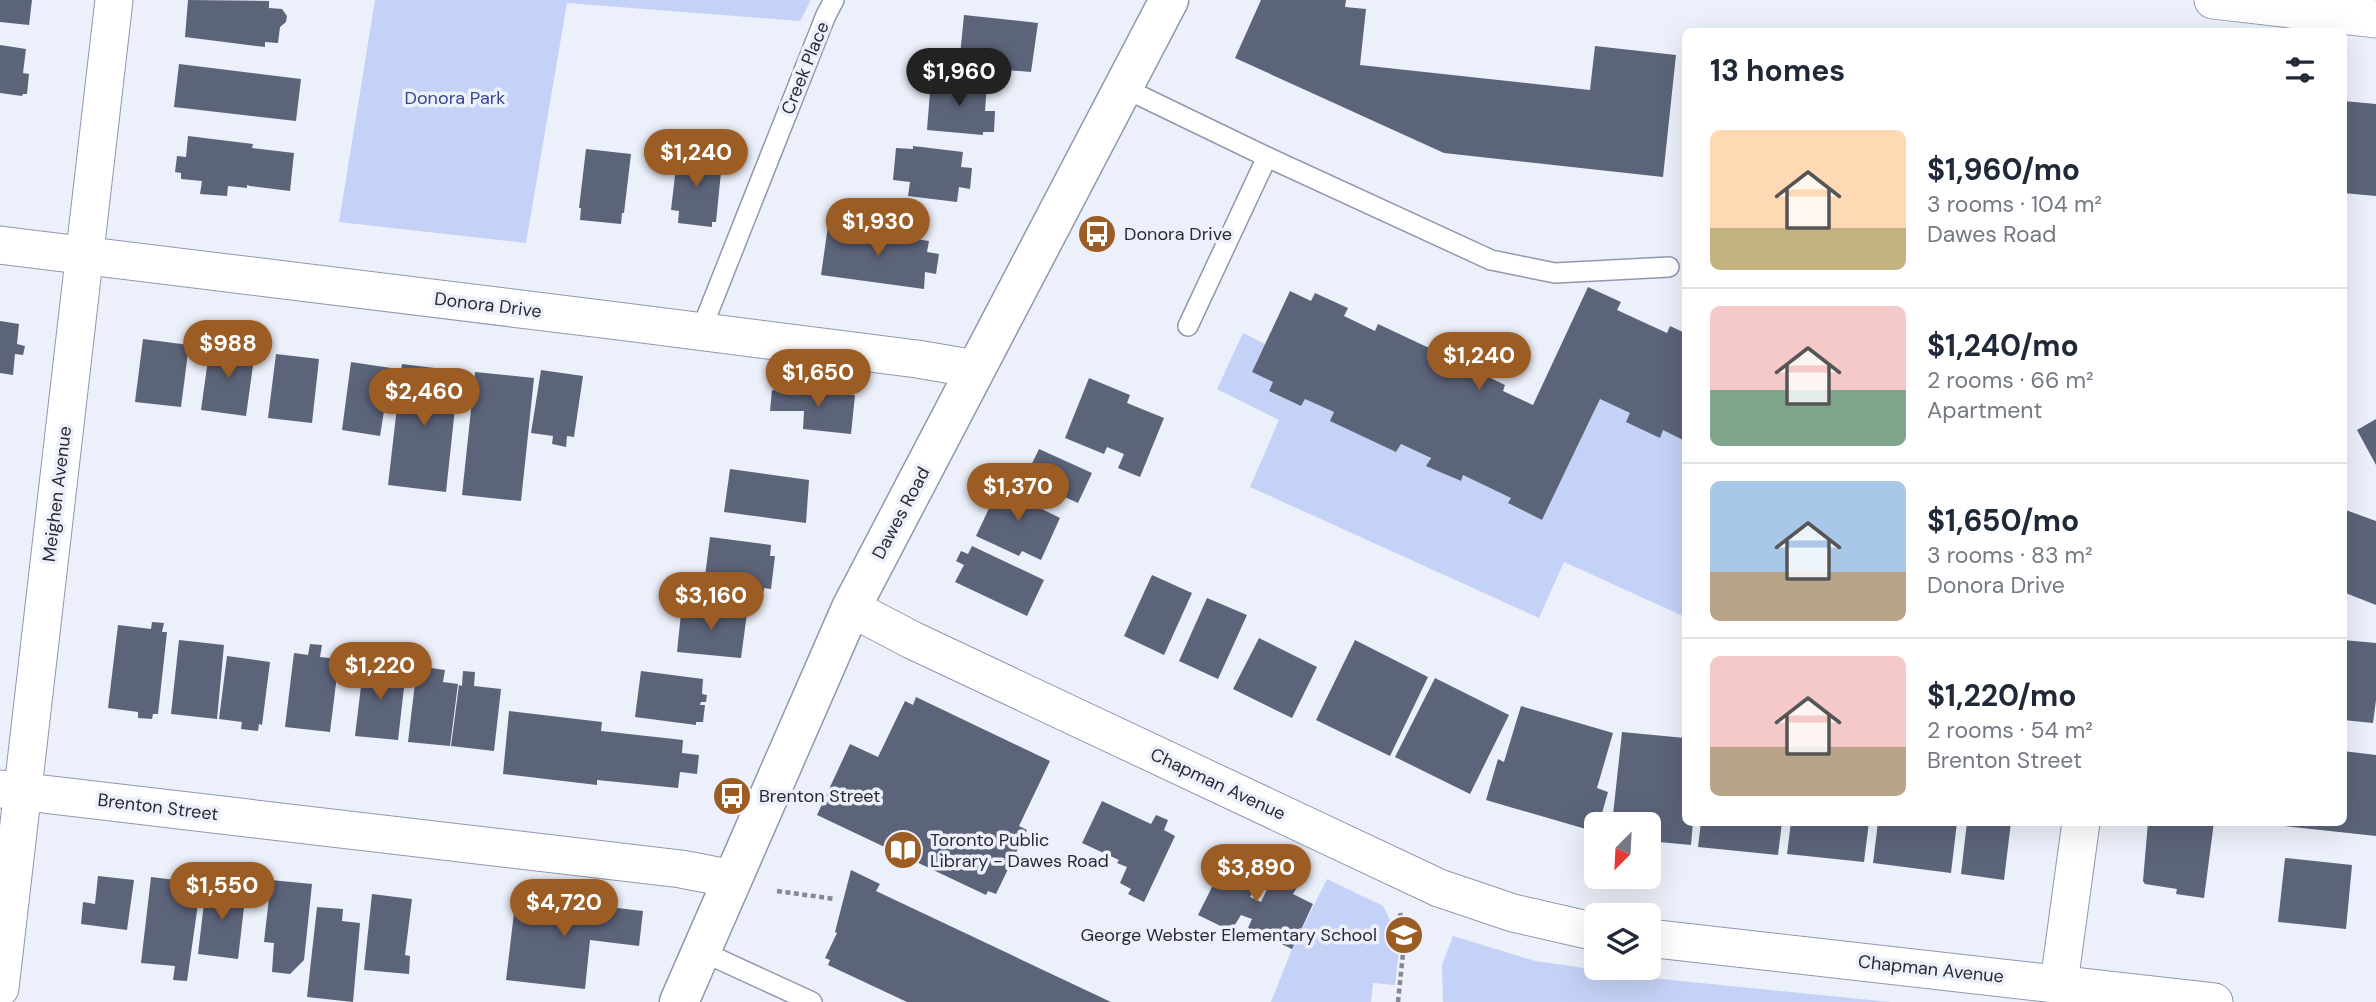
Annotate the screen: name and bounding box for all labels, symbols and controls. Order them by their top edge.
street label: Creek Place [775,18,835,118]
pin: $1,960 [902,48,1016,108]
text: 13 homes [1710,51,1845,90]
icon: filters [2281,51,2319,89]
text: $1,960 [922,56,996,86]
park label: Donora Park [405,86,505,110]
pin: $1,240 [639,130,753,189]
text: $1,240 [660,137,732,167]
text: $1,960/mo [1927,150,2080,189]
icon: home [1766,158,1850,242]
text: 3 rooms · 104 m² [1927,189,2102,219]
pin: $1,930 [821,198,935,258]
text: $1,930 [842,206,914,236]
bus stop icon: Donora Drive [1076,213,1118,255]
text: Dawes Road [1927,219,2057,249]
place label: Donora Drive [1124,222,1232,246]
street label: Donora Drive [433,287,543,323]
pin: $988 [187,320,269,380]
text: $1,240/mo [1927,326,2079,365]
text: $988 [199,328,257,358]
pin: $1,240 [1422,332,1536,392]
icon: home [1766,334,1850,418]
text: $1,240 [1443,340,1515,370]
pin: $1,650 [761,350,875,409]
text: $1,650 [782,357,854,387]
text: 2 rooms · 66 m² [1927,365,2094,395]
pin: $2,460 [367,368,481,428]
text: $2,460 [385,376,463,406]
text: Apartment [1927,395,2042,425]
street label: Meighen Avenue [37,425,77,563]
street label: Dawes Road [867,463,935,563]
pin: $1,370 [961,463,1075,523]
text: $1,370 [983,471,1053,501]
text: $1,650/mo [1927,501,2079,540]
icon: home [1766,509,1850,593]
text: 3 rooms · 83 m² [1927,540,2093,570]
text: Donora Drive [1927,570,2065,600]
pin: $3,160 [654,572,768,632]
text: $3,160 [675,580,747,610]
pin: $1,220 [323,642,437,702]
text: $1,220 [345,650,415,680]
text: $1,220/mo [1927,676,2077,715]
icon: home [1766,684,1850,768]
text: 2 rooms · 54 m² [1927,715,2093,745]
street label: Chapman Avenue [1147,742,1289,826]
text: Brenton Street [1927,745,2082,775]
bus stop icon: Brenton Street [711,775,753,817]
place label: Brenton Street [759,784,880,808]
street label: Brenton Street [96,788,220,826]
north arrow [1584,812,1661,889]
map controls [1584,812,1661,980]
place label: Toronto Public Library - Dawes Road [930,828,1109,873]
library icon: Toronto Public Library - Dawes Road [882,829,924,871]
pin: $3,890 [1199,844,1313,904]
text: $3,890 [1217,852,1295,882]
pin: $1,550 [165,862,279,922]
text: $1,550 [186,870,258,900]
pin: $4,720 [507,880,621,939]
text: $4,720 [526,887,602,917]
button: layers [1584,903,1661,980]
school or university icon: George Webster Elementary School [1383,914,1425,956]
place label: George Webster Elementary School [1080,923,1377,947]
street label: Chapman Avenue [1857,949,2005,989]

